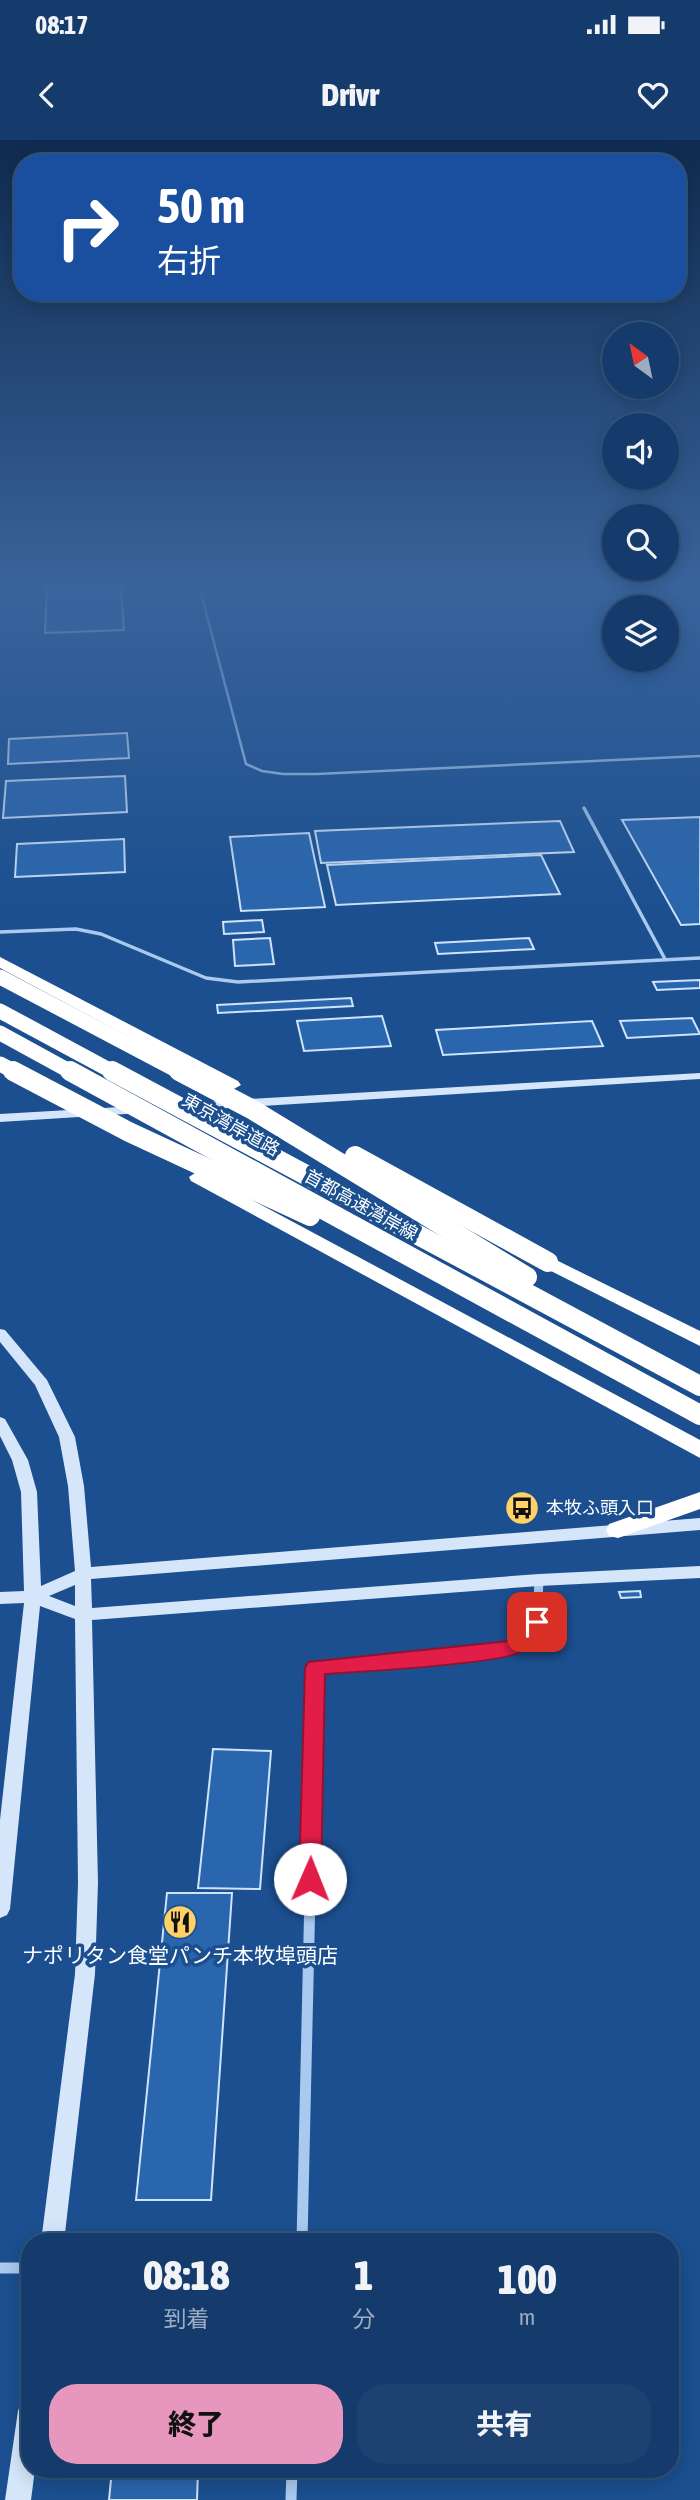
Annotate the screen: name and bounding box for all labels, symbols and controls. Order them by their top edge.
text: 08:17 [35,10,89,40]
icon: back [28,76,66,114]
text: Drivr [321,76,379,113]
icon: heart [634,76,672,114]
text: 50 m [157,177,245,233]
icon: right [42,182,133,273]
text: 右折 [157,242,221,279]
north arrow [602,322,679,399]
map controls [602,322,679,672]
button: sound [602,413,679,490]
button: search [602,504,679,581]
button: layers [602,595,679,672]
street label: 東京湾岸道路 [179,1089,284,1160]
street label: 首都高速湾岸線 [301,1165,421,1244]
bus stop icon: 本牧ふ頭入口 [503,1489,541,1527]
place label: 本牧ふ頭入口 [546,1497,654,1518]
pin [507,1592,567,1652]
icon: arrive [518,1603,556,1641]
position arrow [273,1842,347,1916]
restaurant icon: ナポリタン食堂パンチ本牧埠頭店 [161,1903,199,1941]
place label: ナポリタン食堂パンチ本牧埠頭店 [22,1943,338,1967]
text: 08:18 [143,2251,230,2299]
text: 1 [354,2251,373,2299]
text: 100 [497,2255,557,2303]
text: m [519,2304,535,2330]
text: 到着 [164,2306,210,2332]
text: 分 [352,2306,375,2332]
button: 終了 [49,2384,343,2464]
button: 共有 [357,2384,651,2464]

